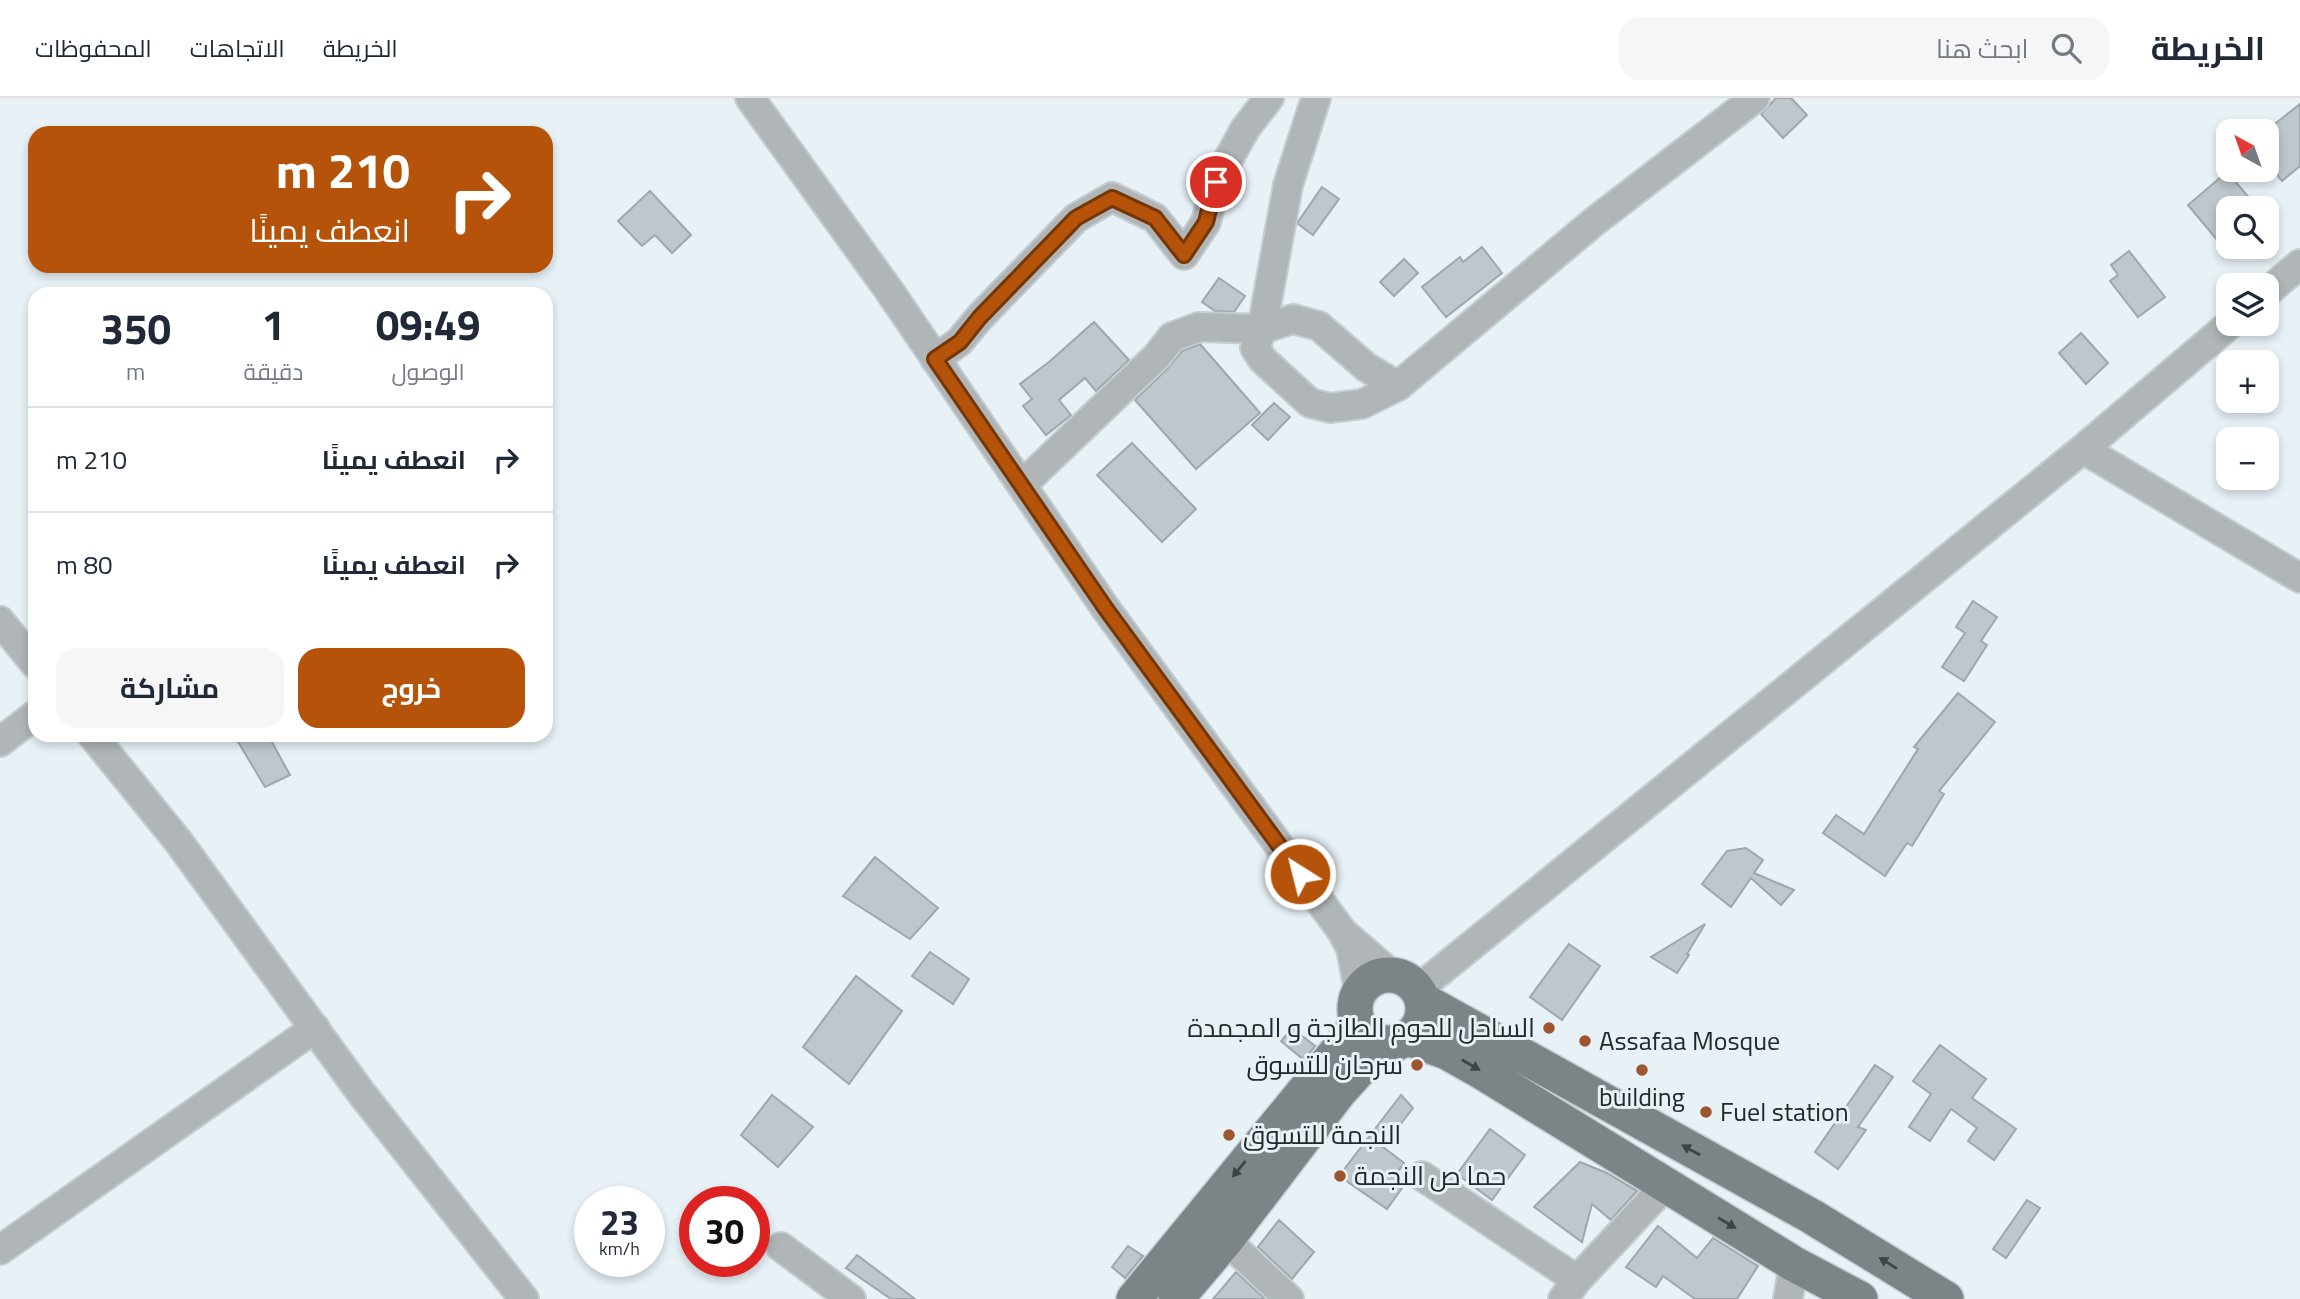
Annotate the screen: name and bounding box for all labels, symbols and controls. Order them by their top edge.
search box [1619,17,2109,80]
text: الخريطة [2151,23,2265,73]
text: ابحث هنا [1936,29,2029,68]
icon: search [2047,29,2085,67]
text: المحفوظات [35,30,152,66]
text: الاتجاهات [190,30,285,66]
text: الخريطة [323,30,398,66]
north arrow [2216,119,2278,182]
map controls [2216,119,2279,490]
text: 210 m [276,132,410,207]
pin [1186,152,1246,212]
icon: right [434,154,525,245]
icon: arrive [1197,163,1235,201]
button: search [2216,196,2279,259]
text: انعطف يمينًا [249,206,410,254]
button: layers [2216,273,2279,336]
text: 1 [262,292,285,356]
text: 09:49 [376,292,481,356]
text: 350 [100,296,171,360]
button: + [2216,350,2279,413]
text: m [126,354,145,389]
text: دقيقة [243,354,303,389]
text: الوصول [392,354,465,389]
button: − [2216,427,2279,490]
text: 210 m [56,440,127,479]
text: انعطف يمينًا [322,440,466,479]
icon: right [487,441,525,479]
text: 80 m [56,545,113,584]
text: انعطف يمينًا [322,545,466,584]
icon: right [487,546,525,584]
button: مشاركة [56,648,284,728]
button: خروج [298,648,525,728]
position arrow [1263,837,1337,911]
place label: الساحل للحوم الطازجة و المجمدة [1187,1008,1535,1047]
marker: الساحل للحوم الطازجة و المجمدة [1541,1020,1557,1036]
place label: Assafaa Mosque [1599,1021,1780,1060]
marker: Assafaa Mosque [1577,1033,1593,1049]
place label: سرحان للتسوق [1246,1045,1403,1084]
marker: سرحان للتسوق [1409,1057,1425,1073]
one-way arrow [1461,1059,1480,1072]
marker: building [1634,1062,1650,1078]
place label: building [1599,1077,1685,1116]
place label: Fuel station [1720,1092,1849,1131]
marker: Fuel station [1698,1104,1714,1120]
place label: النجمة للتسوق [1243,1115,1401,1154]
marker: النجمة للتسوق [1221,1127,1237,1143]
one-way arrow [1681,1144,1700,1156]
place label: حما ص النجمة [1354,1156,1506,1195]
one-way arrow [1232,1161,1247,1178]
marker: حما ص النجمة [1332,1168,1348,1184]
speed limit sign: 30 [679,1186,770,1277]
text: 23 [600,1195,639,1249]
one-way arrow [1717,1217,1737,1230]
text: km/h [599,1235,640,1262]
one-way arrow [1878,1257,1897,1270]

